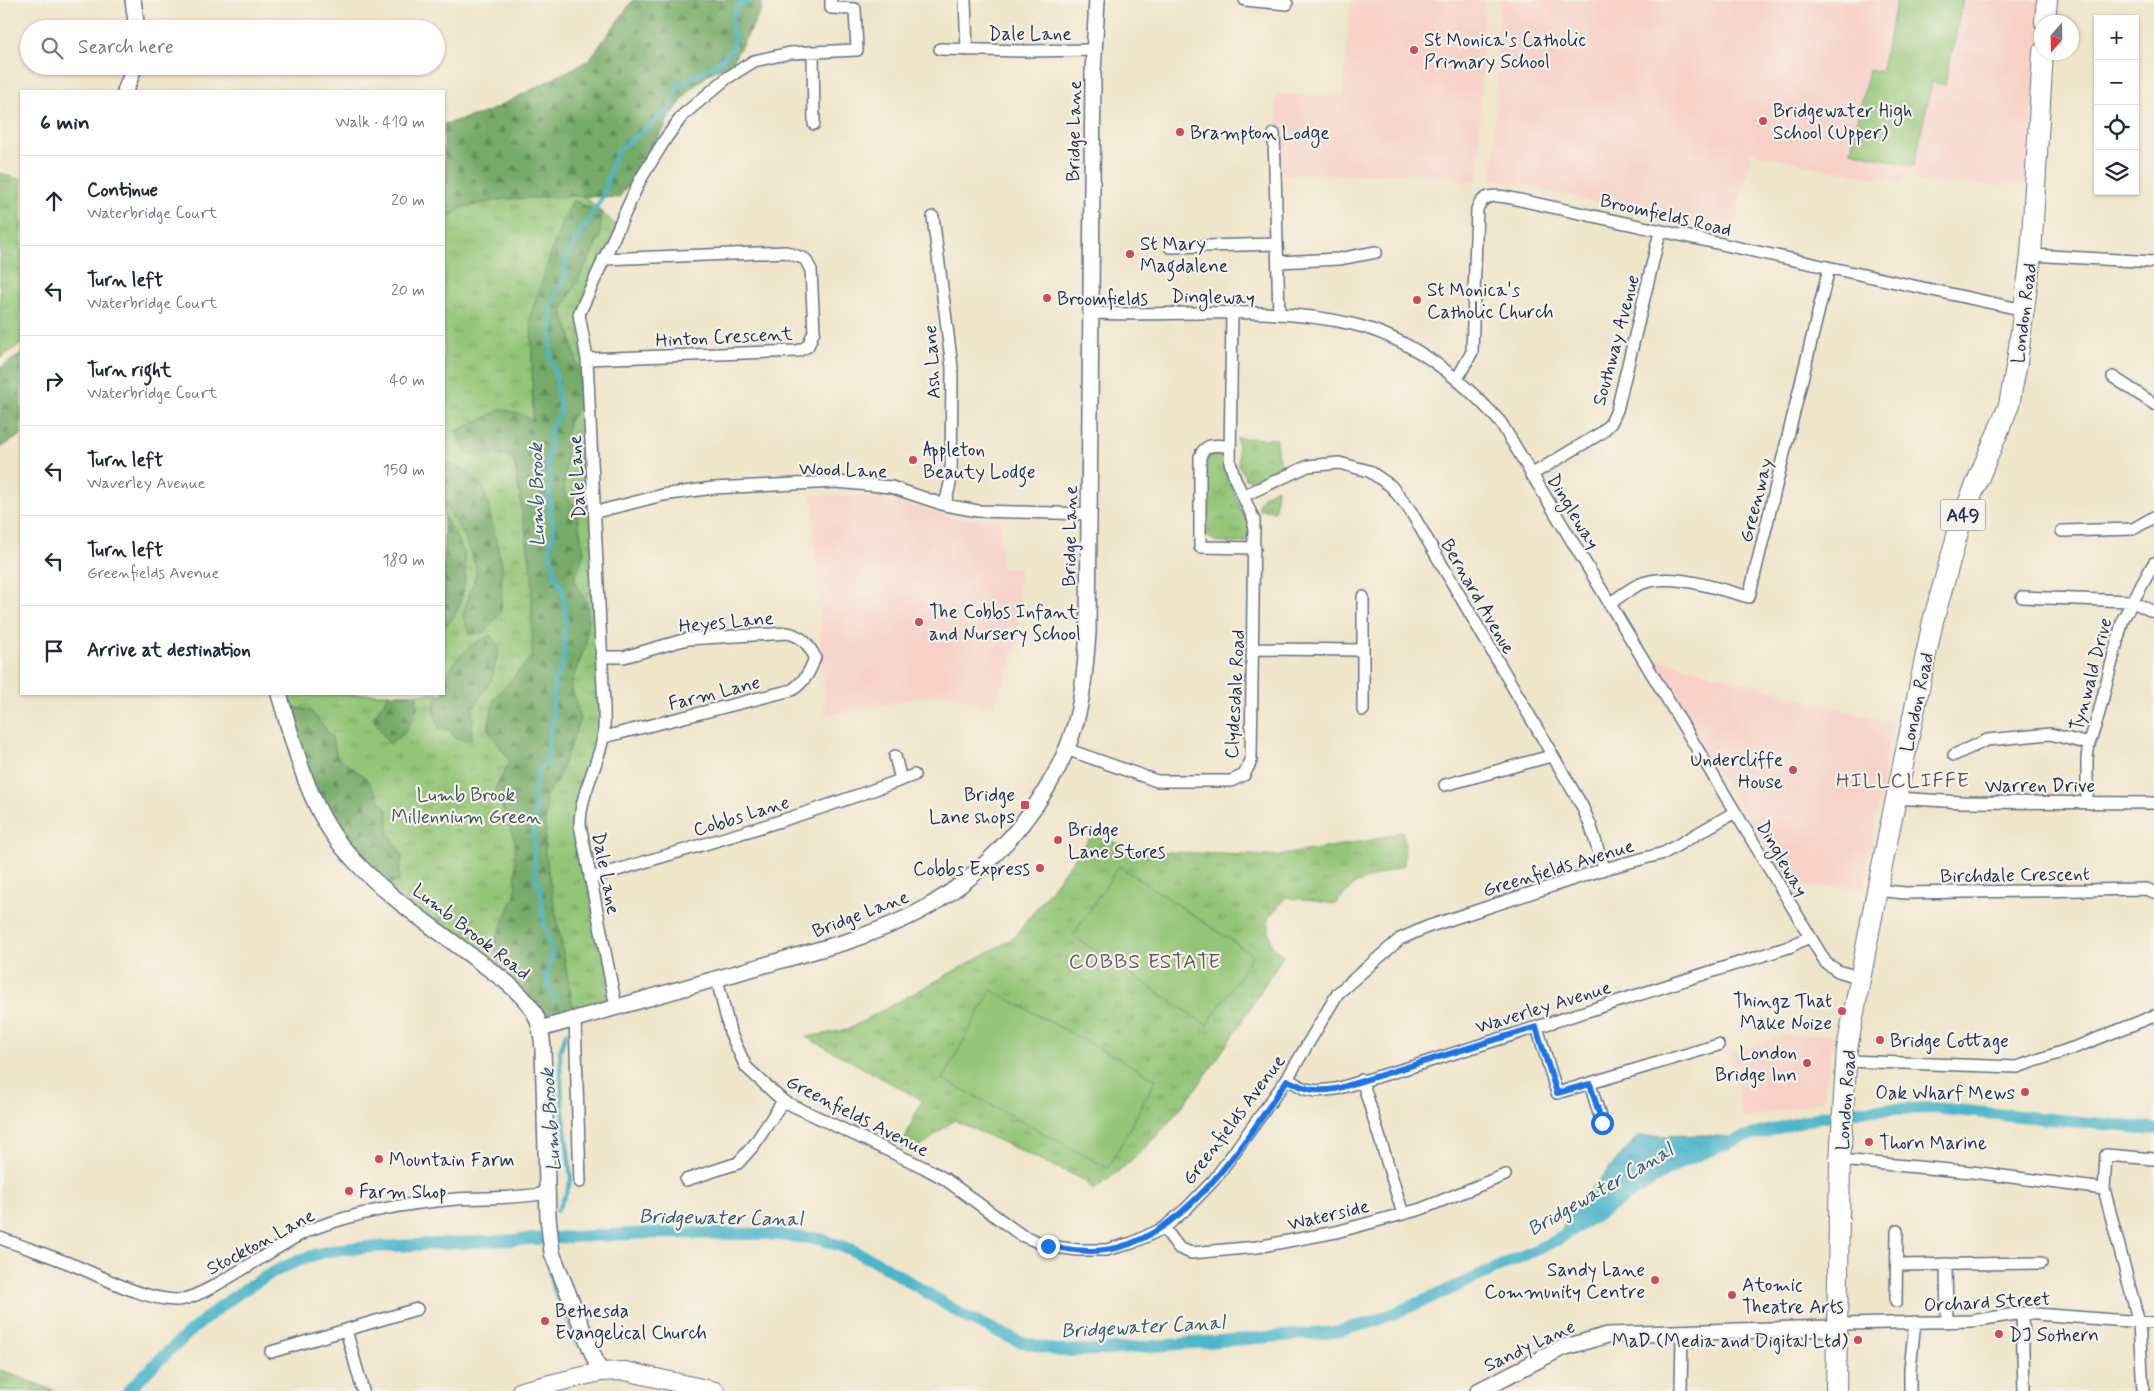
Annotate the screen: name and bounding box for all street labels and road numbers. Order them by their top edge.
street label: Dale Lane [988,22,1072,47]
street label: Bridge Lane [1061,80,1089,182]
street label: Broomfields Road [1598,188,1734,243]
street label: London Road [2006,262,2043,365]
street label: Southway Avenue [1587,272,1646,409]
street label: Dingleway [1171,284,1255,313]
street label: Hinton Crescent [655,321,793,354]
street label: Ash Lane [918,324,947,400]
street label: Dale Lane [563,435,592,519]
street label: Greenway [1734,455,1779,545]
street label: Wood Lane [798,456,888,485]
street label: Dingleway [1539,469,1605,555]
street label: Bridge Lane [1057,485,1085,587]
road number: A49 [1940,500,1986,530]
street label: Bernard Avenue [1435,534,1521,659]
street label: Heyes Lane [678,606,775,639]
street label: Tynwald Drive [2064,615,2119,734]
street label: Clydesdale Road [1220,629,1251,759]
street label: London Road [1895,650,1940,754]
street label: Farm Lane [666,670,763,717]
street label: Warren Drive [1985,774,2095,799]
street label: Cobbs Lane [690,790,793,843]
street label: Dingleway [1748,816,1813,902]
street label: Dale Lane [585,830,626,917]
street label: Greenfields Avenue [1480,834,1637,903]
street label: Birchdale Crescent [1940,862,2090,889]
street label: Lumb Brook Road [407,878,535,986]
street label: Bridge Lane [809,885,913,945]
street label: Waverley Avenue [1473,975,1614,1040]
street label: London Road [1831,1049,1862,1151]
street label: Greenfields Avenue [1177,1050,1291,1190]
street label: Greenfields Avenue [782,1070,933,1163]
street label: Waterside [1285,1194,1372,1237]
street label: Stockton Lane [202,1203,319,1281]
street label: Orchard Street [1923,1287,2051,1318]
street label: Sandy Lane [1480,1314,1580,1379]

